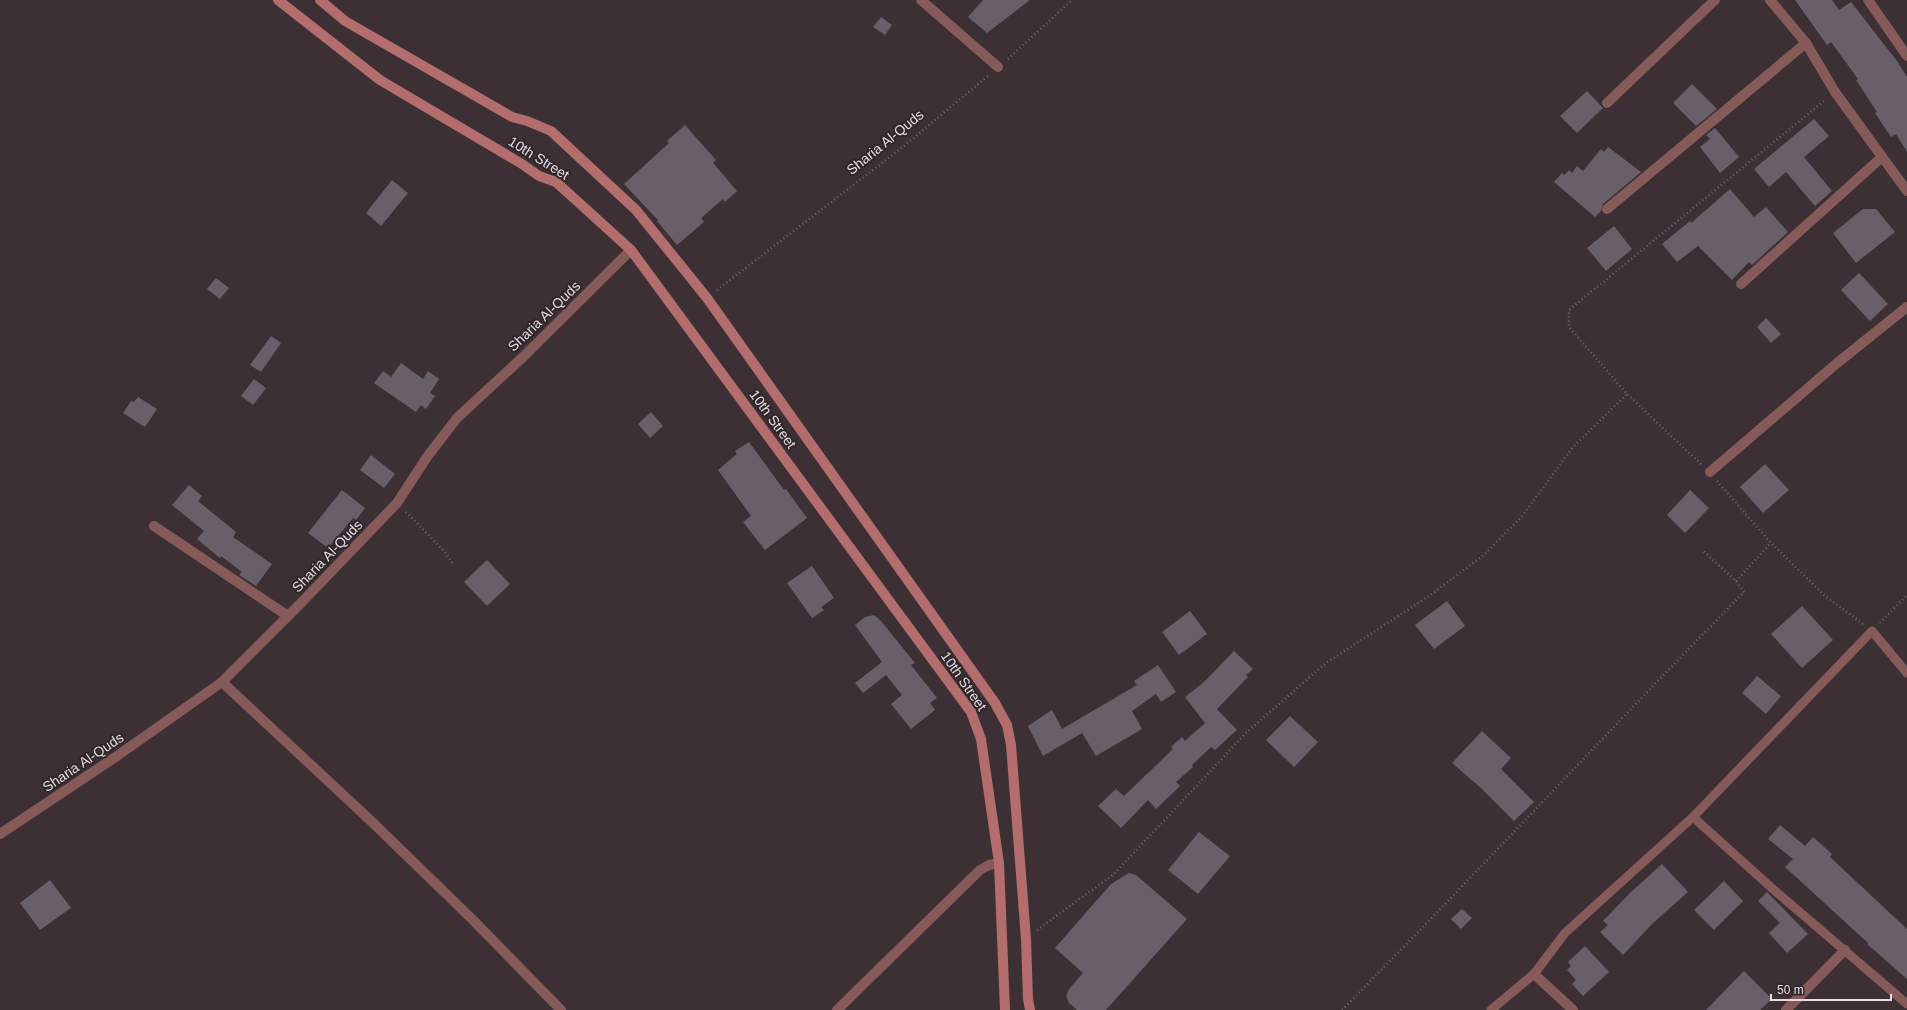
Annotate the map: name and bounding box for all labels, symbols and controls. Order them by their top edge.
street label: Sharia Al-Quds [843,106,927,178]
street label: 10th Street [506,133,572,183]
street label: Sharia Al-Quds [505,278,583,354]
street label: 10th Street [746,387,800,451]
street label: Sharia Al-Quds [289,517,365,595]
street label: 10th Street [938,648,990,714]
street label: Sharia Al-Quds [39,729,127,795]
scale bar [1771,976,1891,1002]
text: 50 m [1777,983,1804,997]

